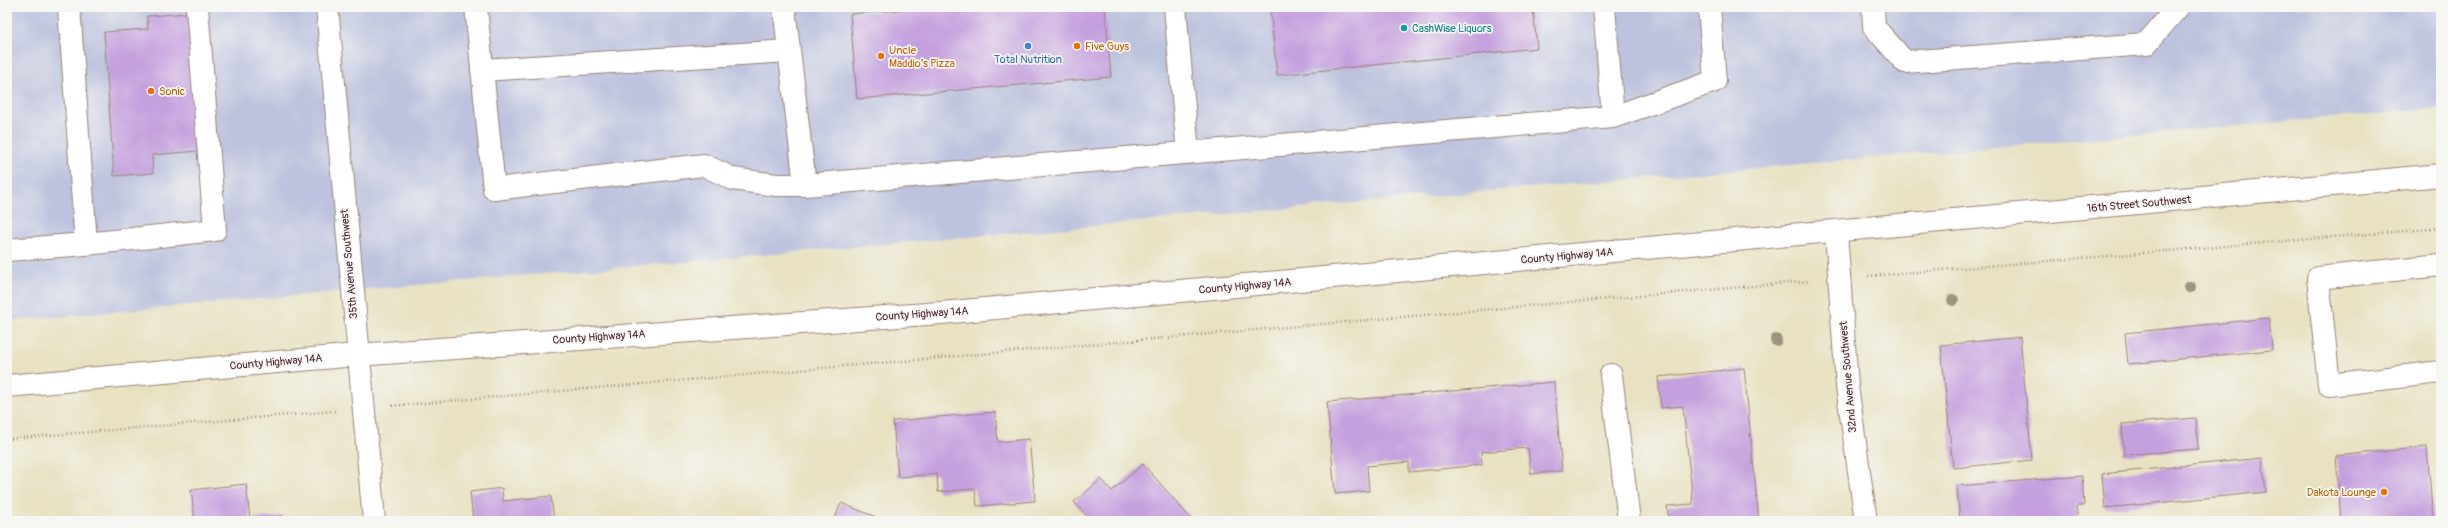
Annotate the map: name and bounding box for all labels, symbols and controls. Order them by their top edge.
place label: CashWise Liquors [1412,22,1492,35]
marker: CashWise Liquors [1399,23,1409,33]
place label: Five Guys [1085,40,1129,53]
marker: Total Nutrition [1023,41,1033,51]
marker: Five Guys [1072,41,1082,51]
place label: Uncle Maddio’s Pizza [889,44,955,70]
marker: Uncle Maddio’s Pizza [876,51,886,61]
place label: Total Nutrition [994,53,1062,66]
place label: Sonic [159,85,185,98]
marker: Sonic [146,86,156,96]
street label: 16th Street Southwest [2086,193,2192,215]
street label: 35th Avenue Southwest [338,208,360,319]
street label: County Highway 14A [1520,245,1614,267]
street label: County Highway 14A [1198,275,1292,297]
street label: County Highway 14A [875,304,969,324]
street label: 32nd Avenue Southwest [1837,320,1859,433]
street label: County Highway 14A [552,327,646,347]
street label: County Highway 14A [229,351,323,373]
place label: Dakota Lounge [2307,486,2377,499]
marker: Dakota Lounge [2379,487,2389,497]

